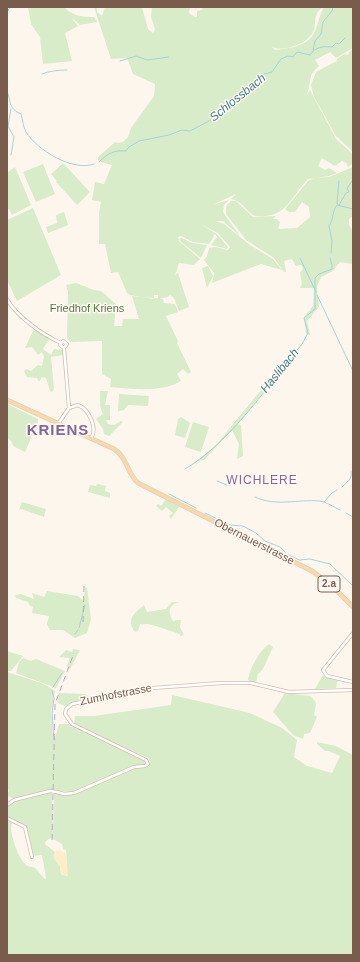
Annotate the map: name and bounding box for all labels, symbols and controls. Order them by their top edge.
water label: Schlossbach [207,71,269,125]
park label: Friedhof Kriens [50,302,124,316]
water label: Haslibach [258,346,302,396]
district label: KRIENS [27,422,89,440]
district label: WICHLERE [226,474,298,488]
street label: Obernauerstrasse [212,516,296,568]
road number: 2.a [318,576,340,592]
street label: Zumhofstrasse [79,682,153,708]

